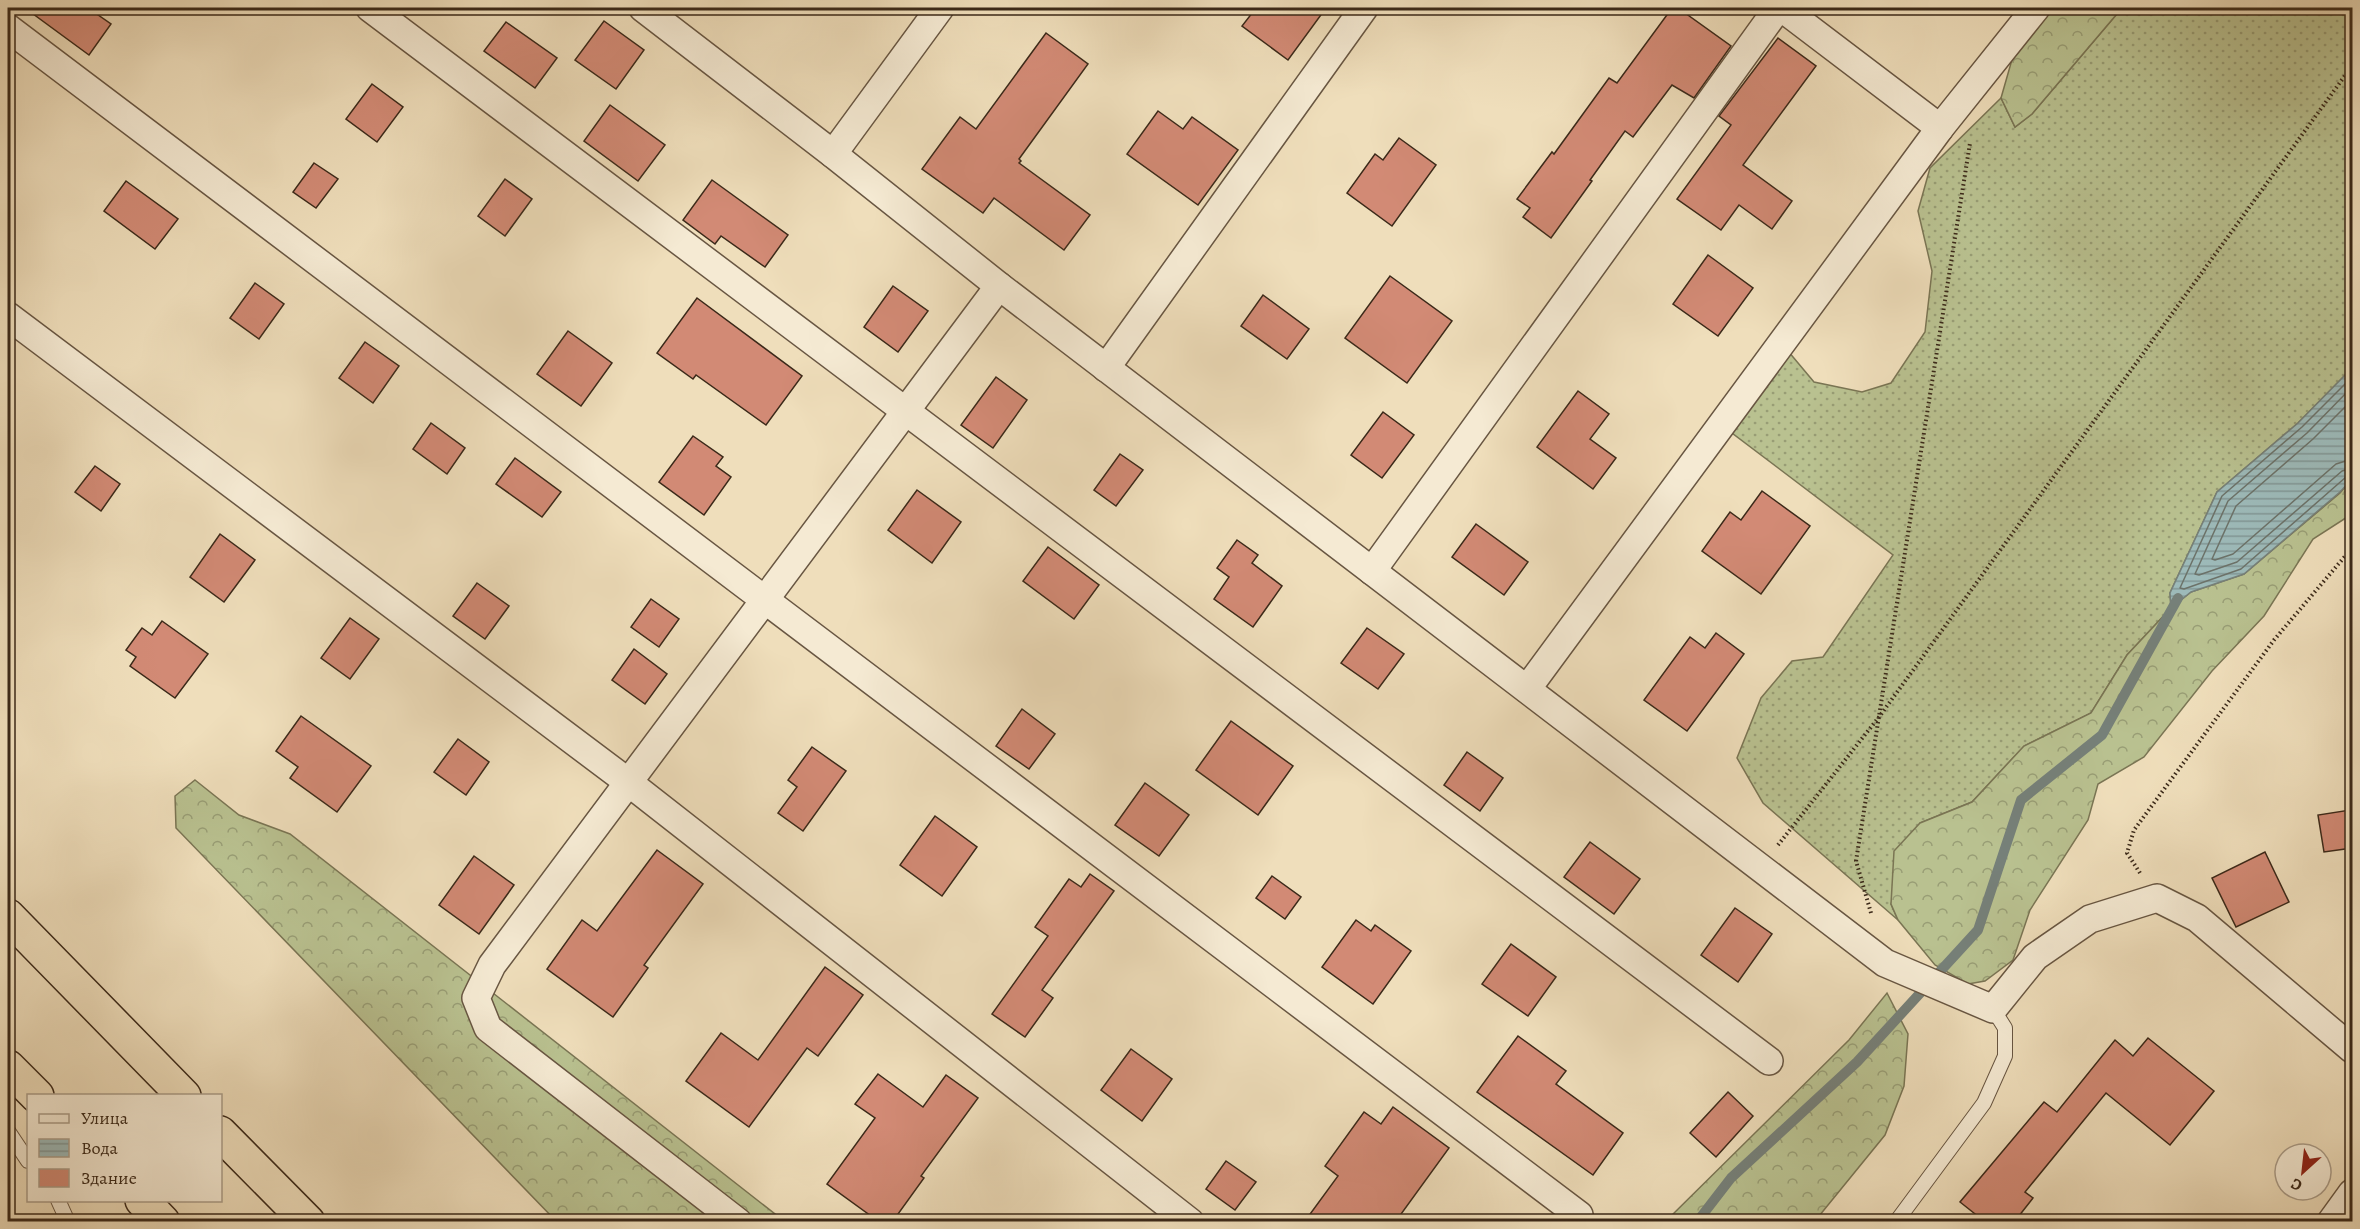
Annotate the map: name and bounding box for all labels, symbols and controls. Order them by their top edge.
legend [27,1094,222,1202]
text: Улица [81,1106,129,1130]
text: Вода [81,1136,119,1160]
north arrow [2273,1142,2333,1202]
text: Здание [81,1166,137,1190]
text: С [2287,1172,2306,1197]

